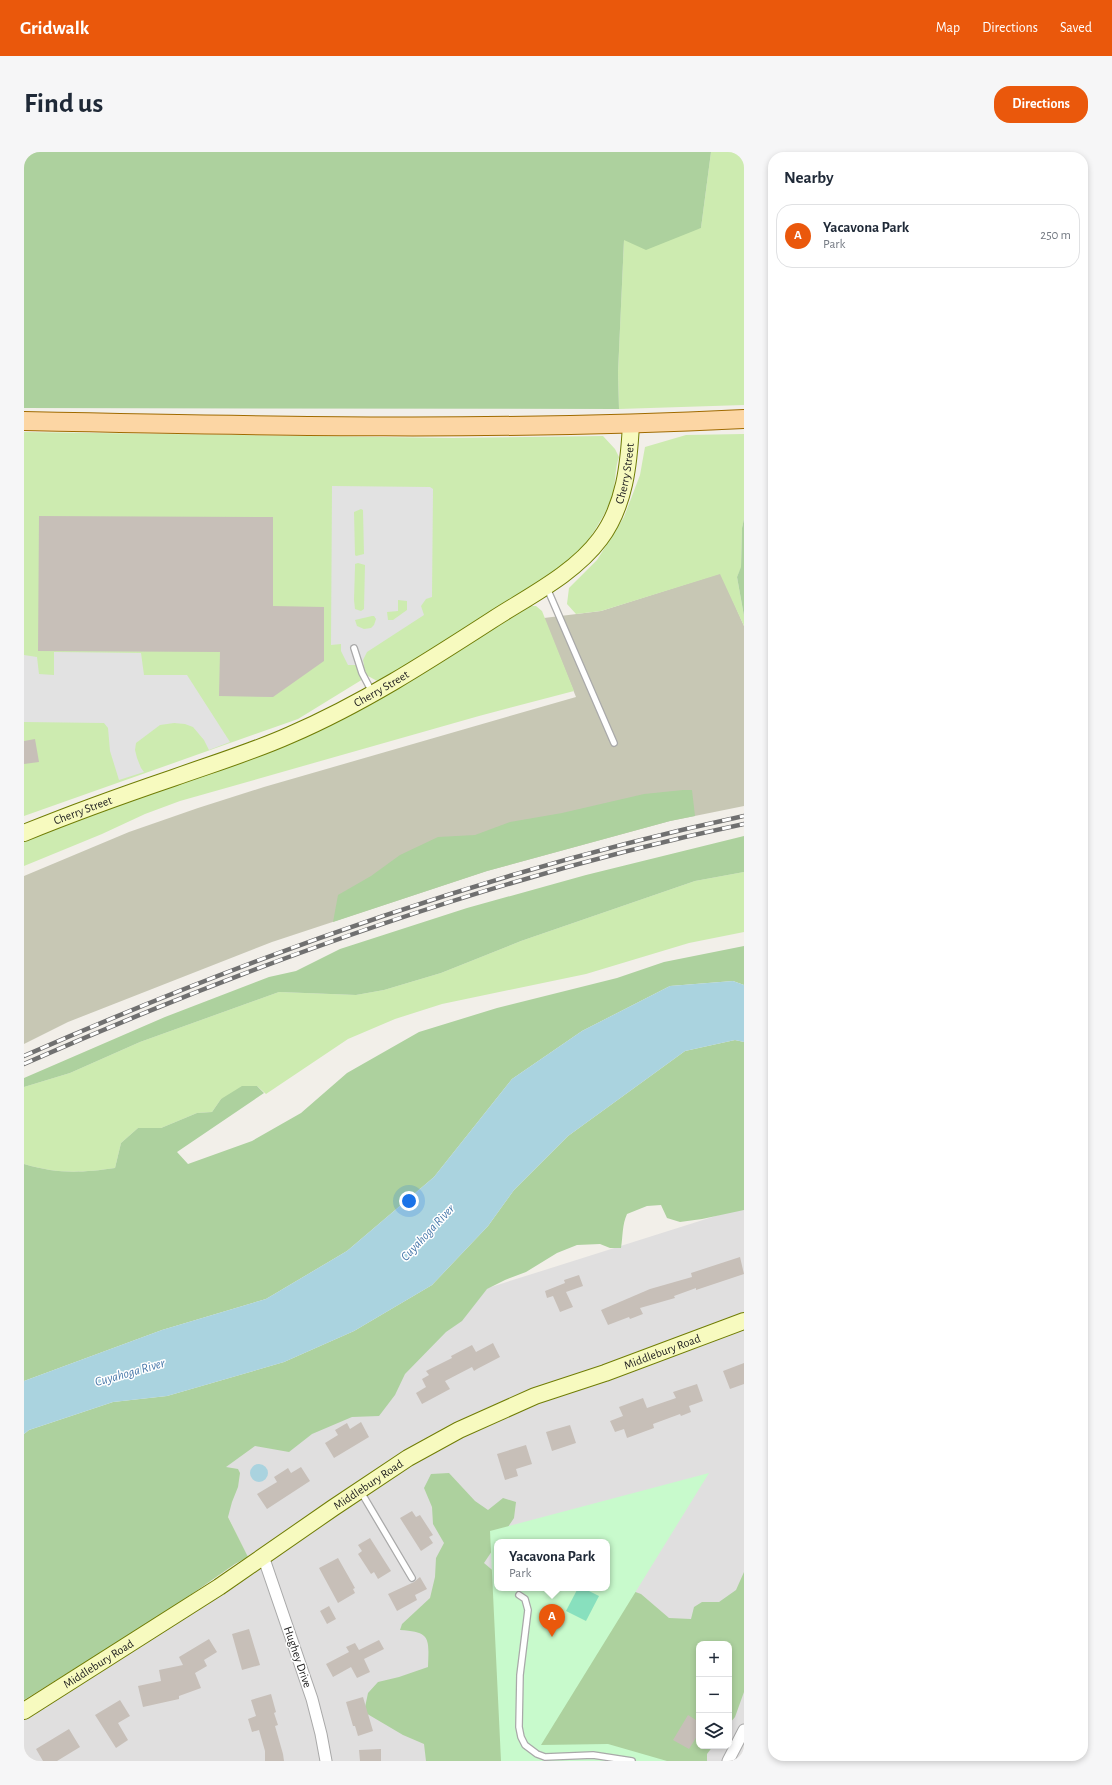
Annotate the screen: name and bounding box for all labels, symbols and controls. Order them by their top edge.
text: Gridwalk [20,19,89,38]
text: Map [936,21,960,35]
text: Directions [982,21,1038,35]
text: Saved [1060,21,1092,35]
button: Directions [994,86,1088,123]
text: Find us [24,90,103,118]
text: Nearby [784,169,834,186]
text: Yacavona Park [823,220,909,235]
text: A [794,229,802,242]
text: 250 m [1040,229,1071,242]
text: Park [823,238,845,251]
street label: Cherry Street [613,443,636,505]
street label: Cherry Street [352,668,411,709]
street label: Cherry Street [52,794,114,827]
your location [399,1191,419,1211]
water label: Cuyahoga River [399,1202,458,1264]
street label: Middlebury Road [622,1332,702,1371]
water label: Cuyahoga River [94,1357,167,1389]
street label: Middlebury Road [331,1457,405,1512]
popup [494,1539,610,1591]
text: Yacavona Park [509,1549,595,1564]
text: Park [509,1567,531,1580]
pin: A [539,1604,565,1637]
street label: Hughey Drive [281,1625,314,1689]
street label: Middlebury Road [61,1637,135,1690]
map controls [696,1641,732,1749]
button: + [696,1641,732,1677]
button: − [696,1677,732,1713]
button: layers [696,1713,732,1749]

